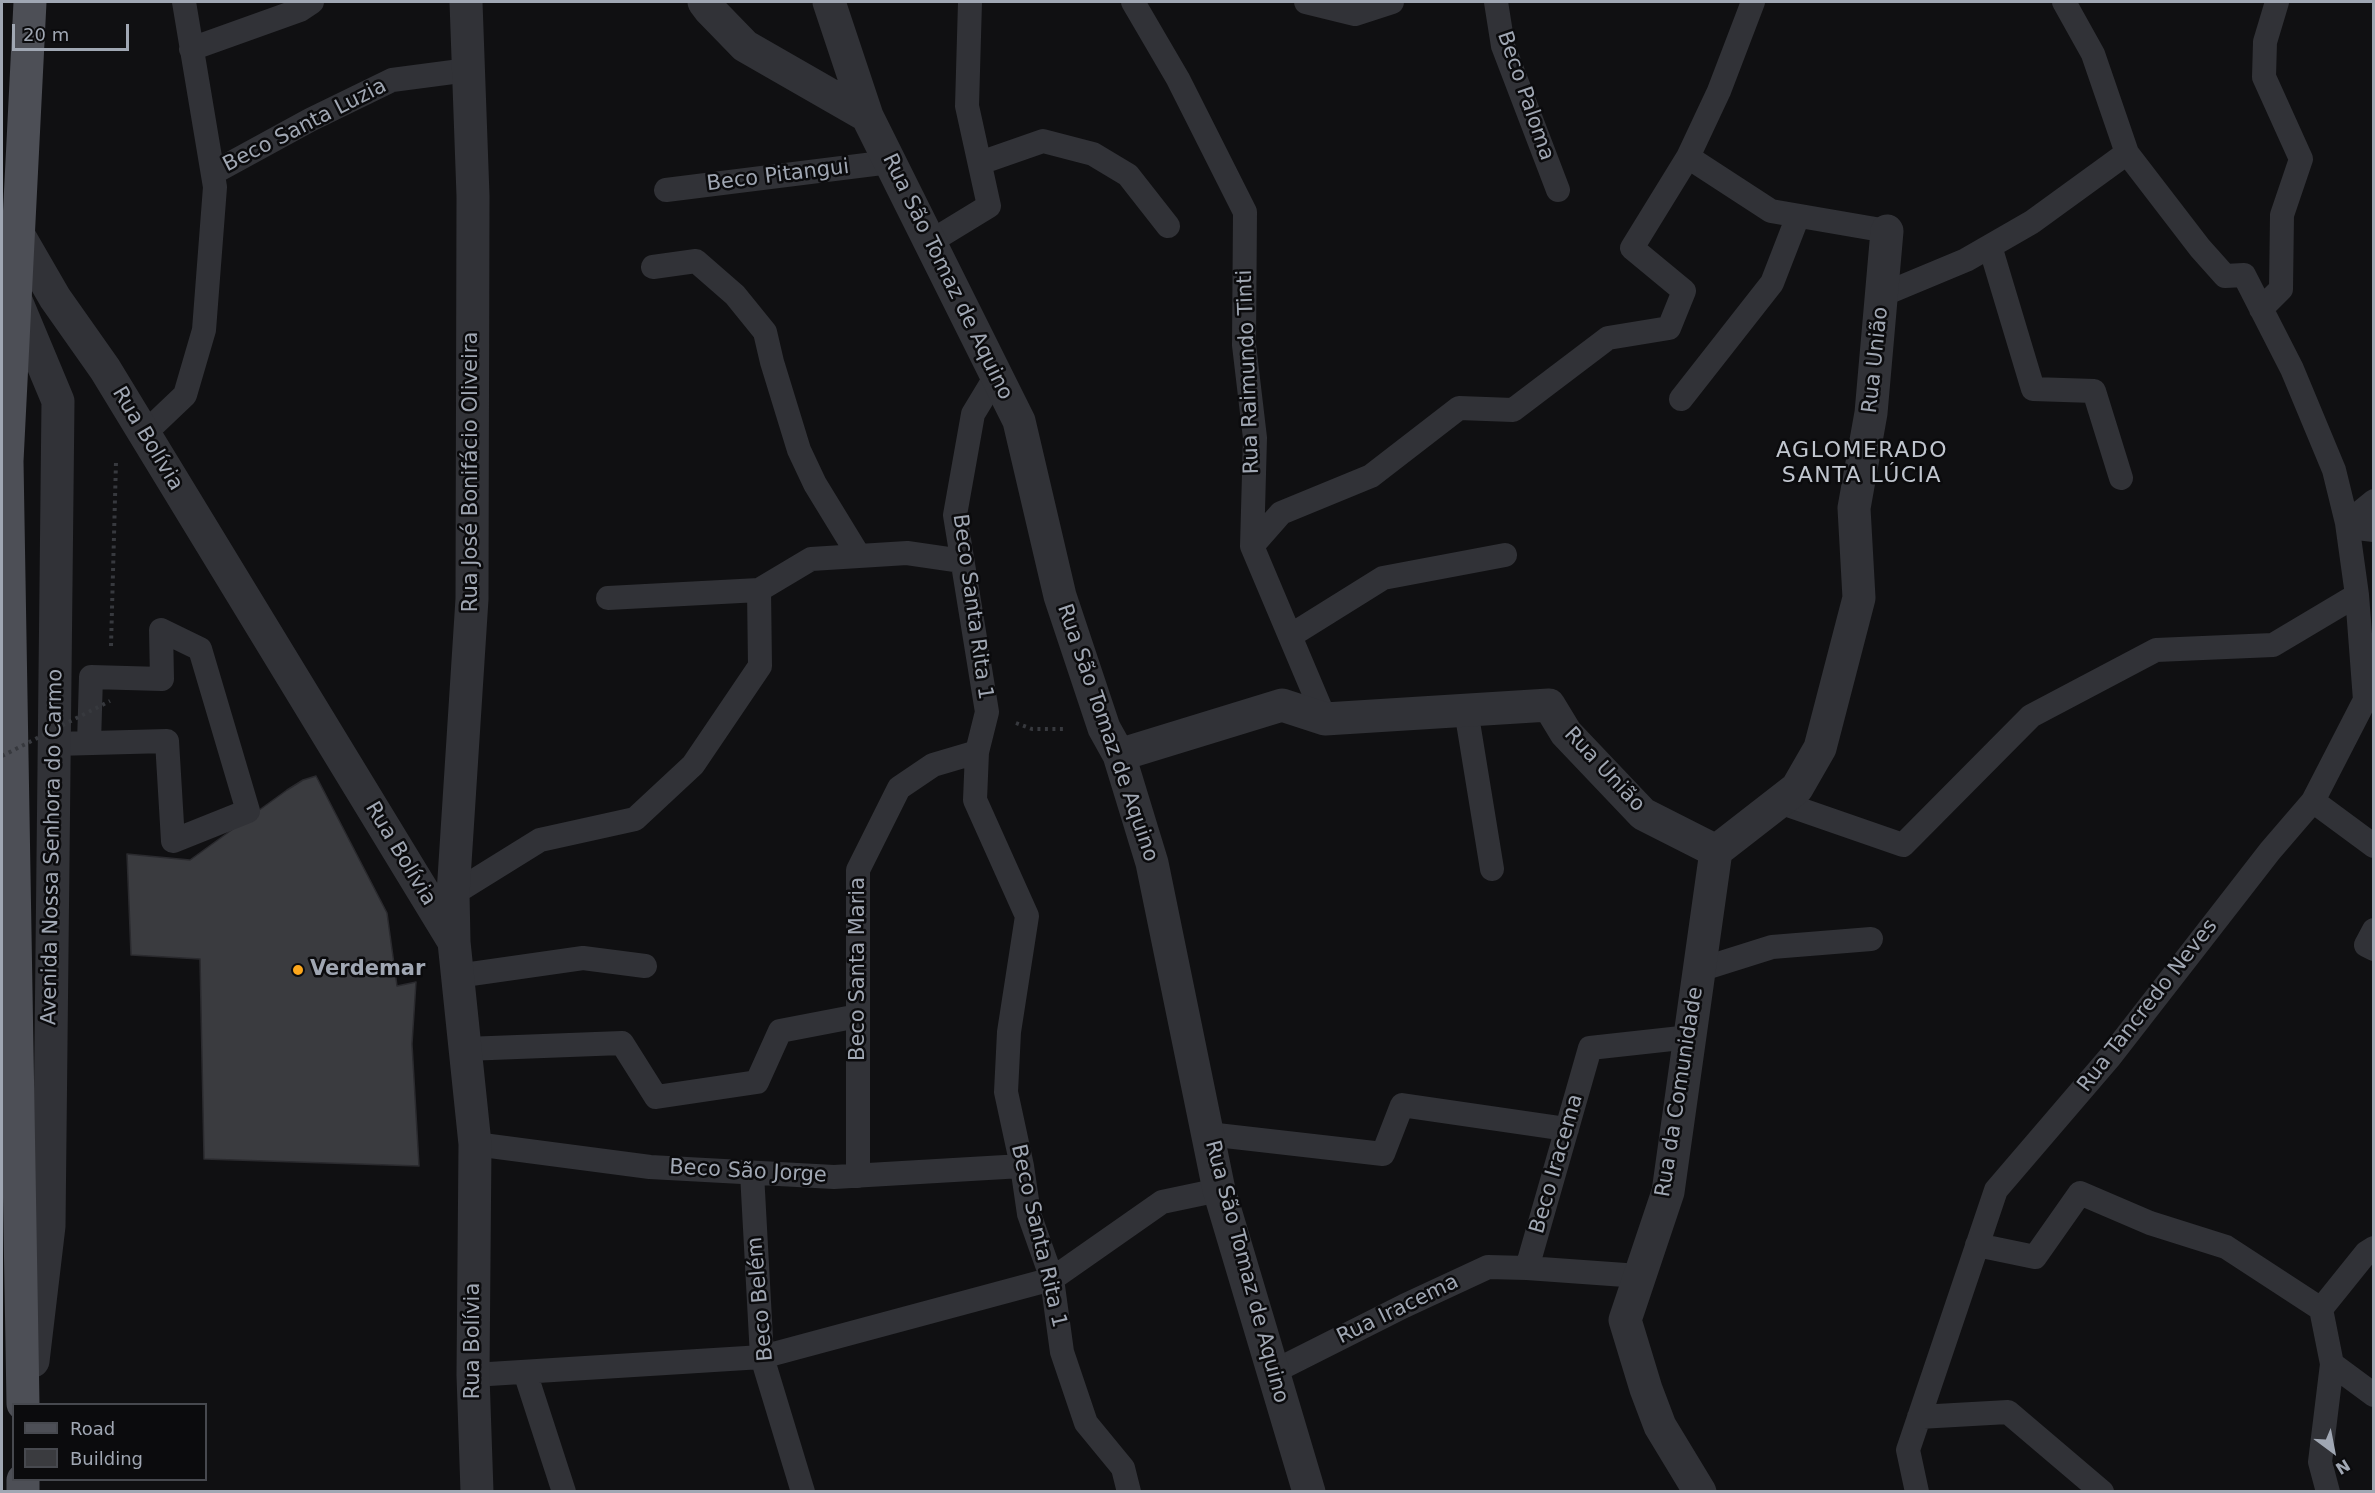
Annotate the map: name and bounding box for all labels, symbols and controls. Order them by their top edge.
scale bar [15,12,132,50]
text: 20 m [23,24,69,45]
street label: Beco Paloma [1491,28,1559,164]
street label: Beco Santa Luzia [219,74,391,178]
street label: Rua São Tomaz de Aquino [876,150,1018,404]
street label: Beco Pitangui [705,155,851,197]
street label: Rua Raimundo Tinti [1233,269,1265,475]
street label: Rua União [1858,306,1894,414]
street label: Rua José Bonifácio Oliveira [459,332,485,612]
street label: Rua Bolívia [106,383,188,495]
district label: AGLOMERADO SANTA LÚCIA [1776,438,1948,490]
street label: Beco Santa Rita 1 [946,513,998,701]
street label: Rua São Tomaz de Aquino [1051,601,1163,865]
street label: Avenida Nossa Senhora do Carmo [37,669,69,1025]
street label: Rua União [1558,722,1650,818]
street label: Rua Bolívia [359,798,441,910]
street label: Beco Santa Maria [846,877,872,1061]
street label: Rua Tancredo Neves [2073,915,2223,1097]
place label: Verdemar [310,957,425,983]
marker: Verdemar [291,963,305,977]
street label: Rua da Comunidade [1651,985,1709,1199]
street label: Beco Iracema [1525,1091,1589,1237]
street label: Rua São Tomaz de Aquino [1199,1138,1293,1406]
street label: Beco Santa Rita 1 [1005,1142,1071,1330]
street label: Beco São Jorge [669,1155,827,1189]
street label: Beco Belém [743,1236,779,1362]
street label: Rua Iracema [1333,1270,1463,1350]
street label: Rua Bolívia [461,1283,487,1399]
legend [12,1403,207,1481]
text: Road [70,1418,115,1439]
north arrow [2303,1421,2363,1481]
text: Building [70,1448,143,1469]
text: N [2332,1455,2354,1478]

